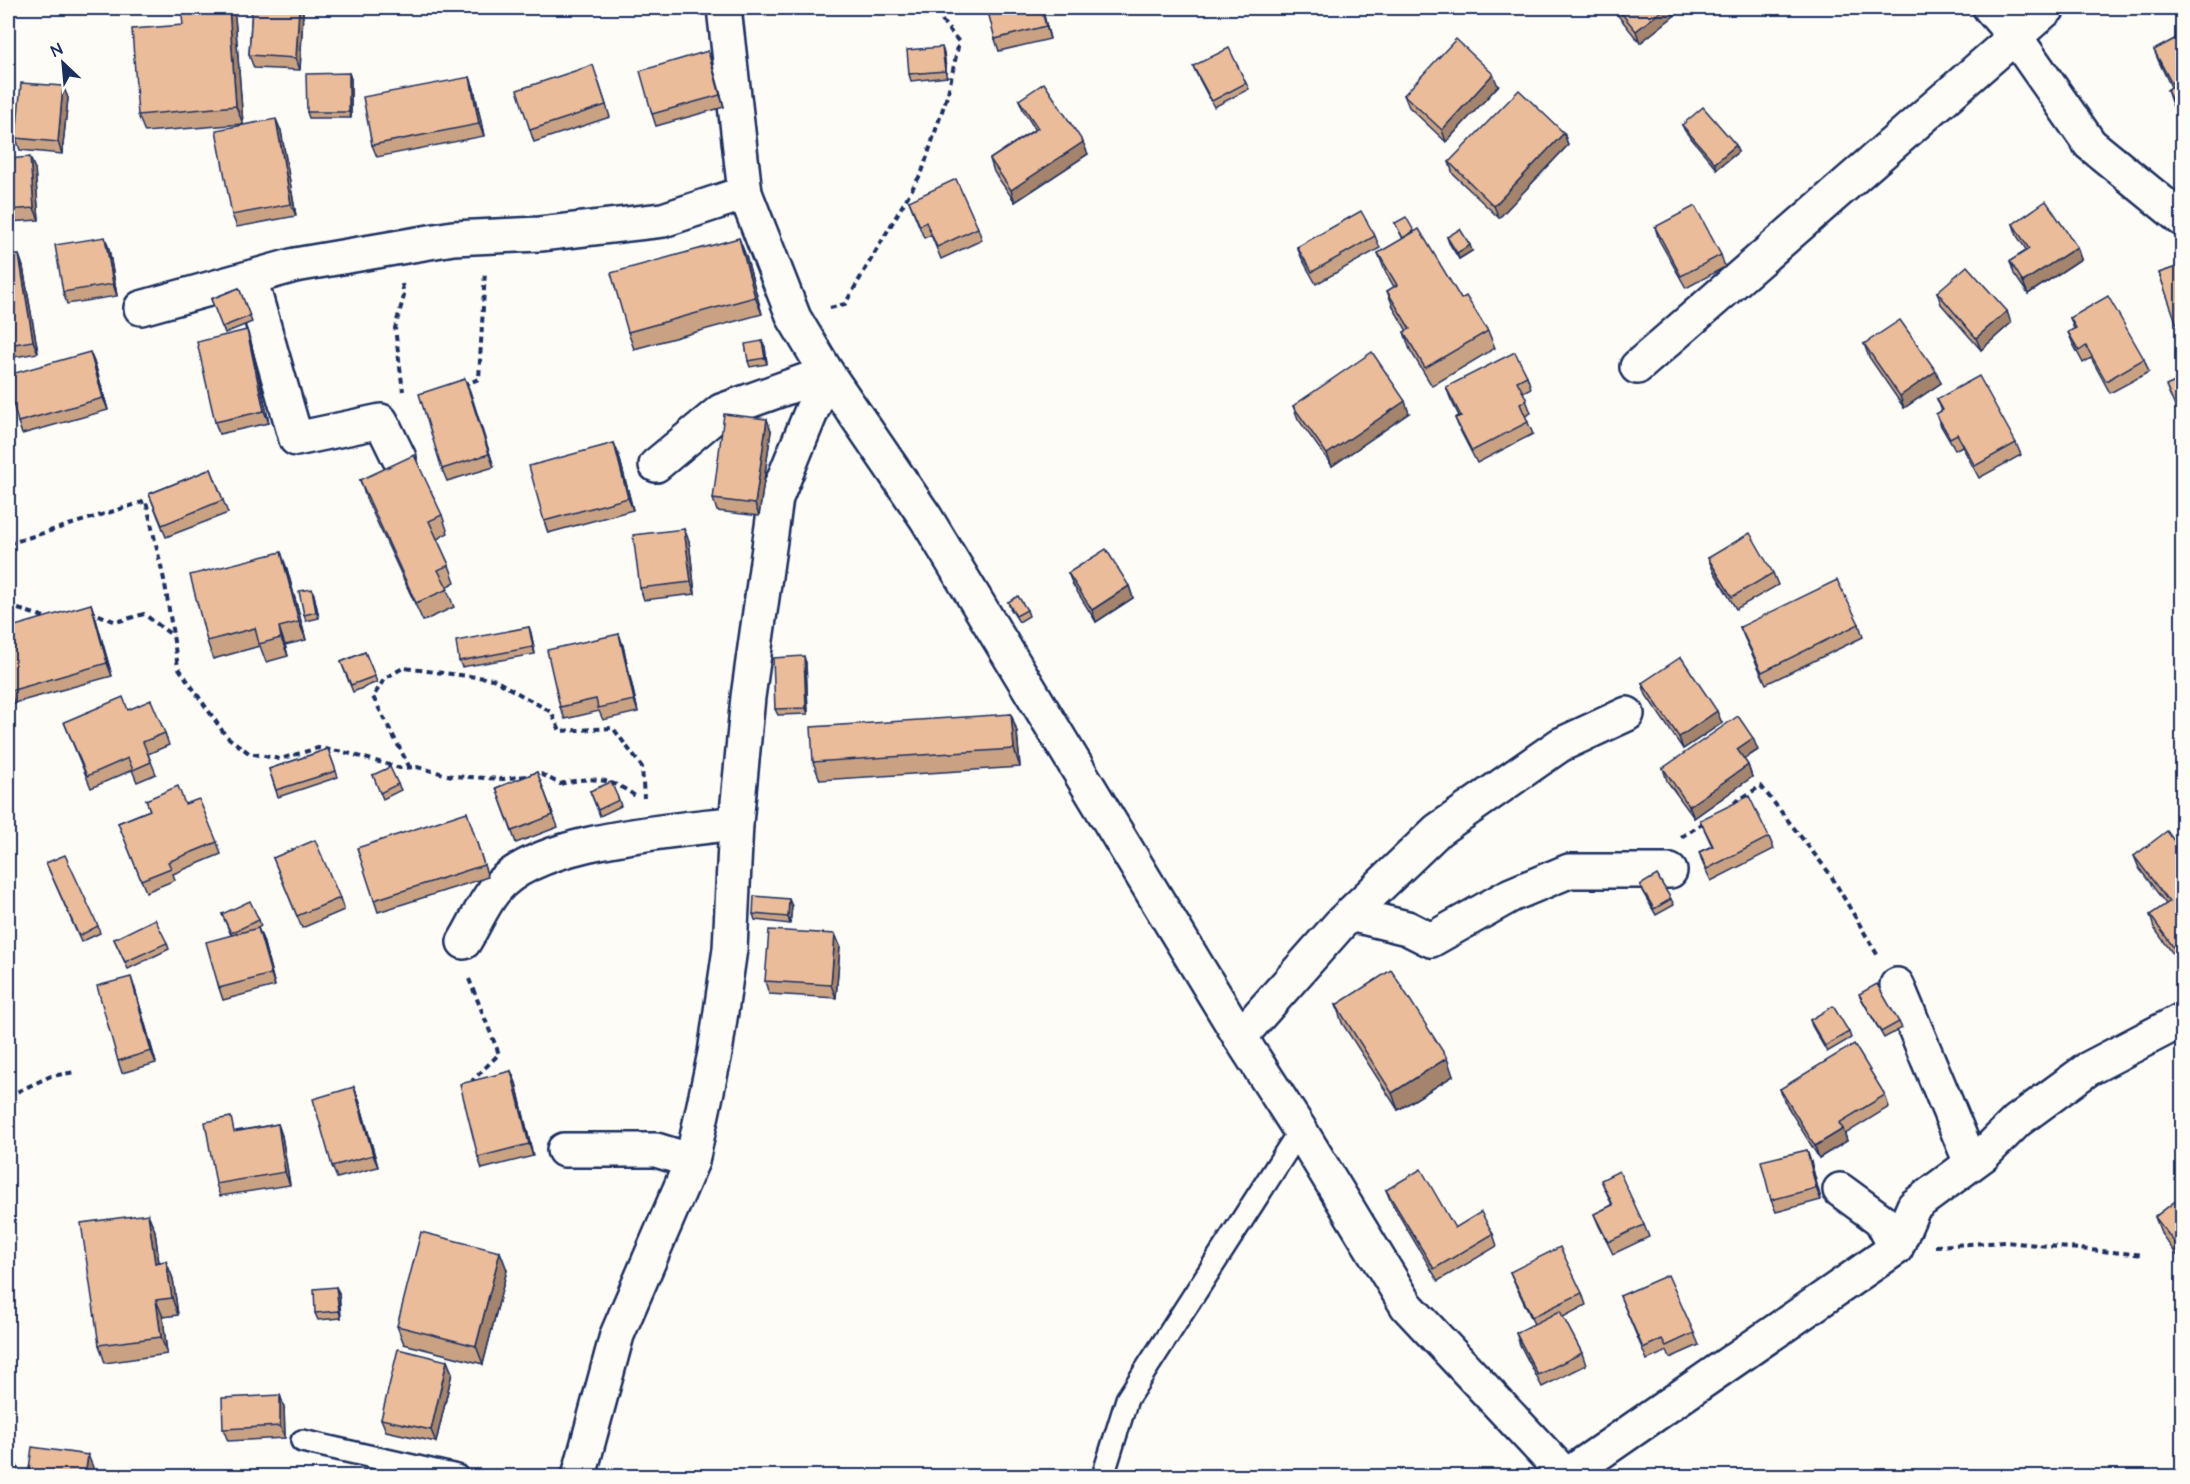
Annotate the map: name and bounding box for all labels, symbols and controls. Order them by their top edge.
north arrow [33,33,93,93]
text: N [48,38,66,63]

